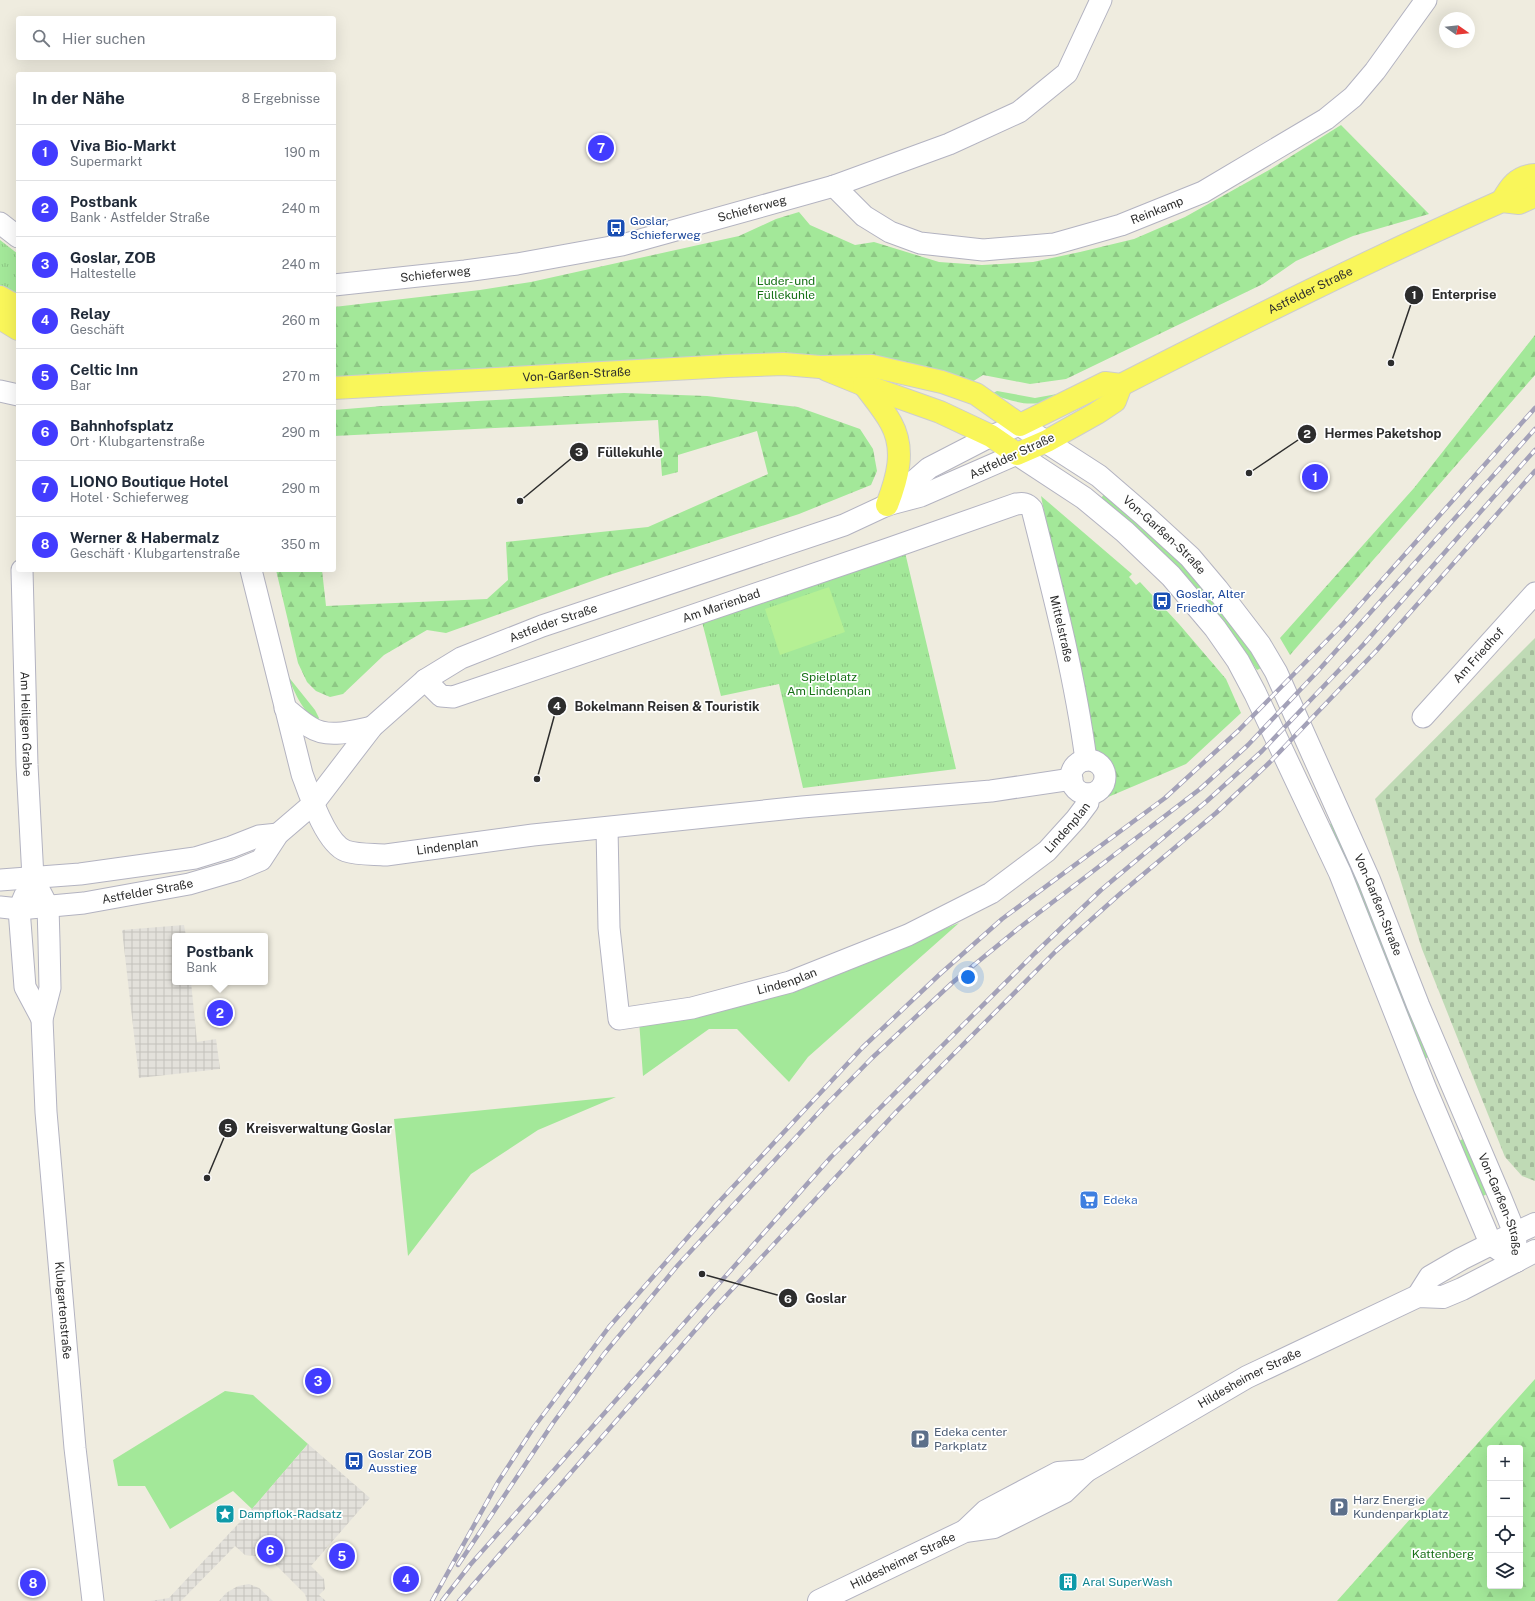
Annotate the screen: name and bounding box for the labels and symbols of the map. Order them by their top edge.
north arrow [1439,12,1475,48]
pin: 7 [588,133,614,163]
street label: Schieferweg [716,193,788,225]
street label: Reinkamp [1129,194,1185,227]
place label: Goslar, Schieferweg [630,214,701,242]
bus stop icon: Goslar, Schieferweg [605,217,627,239]
street label: Schieferweg [399,263,472,285]
street label: Astfelder Straße [1266,264,1355,317]
park label: Luder- und Füllekuhle [757,274,815,302]
callout: Enterprise [1404,282,1505,307]
text: Enterprise [1432,287,1496,302]
text: 1 [1411,288,1417,302]
street label: Von-Garßen-Straße [522,364,631,384]
callout: Hermes Paketshop [1297,421,1450,446]
text: Hermes Paketshop [1325,426,1442,441]
text: 2 [1303,427,1311,441]
street label: Astfelder Straße [967,430,1057,482]
callout: Füllekuhle [569,440,671,465]
text: 3 [575,445,583,459]
text: Füllekuhle [597,445,663,460]
pin: 1 [1302,462,1328,492]
street label: Von-Garßen-Straße [1120,493,1209,577]
street label: Am Marienbad [680,586,762,625]
place label: Goslar, Alter Friedhof [1176,587,1245,615]
bus stop icon: Goslar, Alter Friedhof [1151,590,1173,612]
street label: Mittelstraße [1047,594,1076,664]
street label: Astfelder Straße [507,601,599,645]
street label: Am Friedhof [1450,625,1507,686]
park label: Spielplatz Am Lindenplan [787,670,871,698]
street label: Am Heiligen Grabe [18,671,35,777]
callout: Bokelmann Reisen & Touristik [547,694,768,719]
text: 4 [553,699,561,713]
text: Bokelmann Reisen & Touristik [575,699,760,714]
street label: Lindenplan [1042,799,1093,856]
street label: Lindenplan [416,836,479,858]
street label: Von-Garßen-Straße [1351,852,1405,958]
street label: Astfelder Straße [101,876,195,907]
street label: Lindenplan [755,965,819,997]
your location [958,967,978,987]
pin: 2 [207,998,233,1028]
callout: Kreisverwaltung Goslar [218,1116,400,1141]
text: 5 [224,1121,232,1135]
text: Kreisverwaltung Goslar [246,1121,393,1136]
street label: Von-Garßen-Straße [1475,1151,1523,1256]
supermarket icon: Edeka [1078,1189,1100,1211]
place label: Edeka [1103,1193,1138,1207]
street label: Klubgartenstraße [52,1261,74,1360]
callout: Goslar [778,1286,855,1311]
text: Goslar [805,1291,847,1306]
text: 6 [784,1292,792,1306]
street label: Hildesheimer Straße [1195,1345,1304,1411]
pin: 3 [305,1366,331,1396]
place label: Edeka center Parkplatz [934,1425,1008,1453]
parking icon: Edeka center Parkplatz [909,1428,931,1450]
place label: Goslar ZOB Ausstieg [368,1447,432,1475]
bus stop icon: Goslar ZOB Ausstieg [343,1450,365,1472]
place label: Harz Energie Kundenparkplatz [1353,1493,1449,1521]
parking icon: Harz Energie Kundenparkplatz [1328,1496,1350,1518]
place icon: Dampflok-Radsatz [214,1503,236,1525]
place label: Dampflok-Radsatz [239,1507,342,1521]
street label: Hildesheimer Straße [848,1530,958,1592]
pin: 6 [257,1535,283,1565]
pin: 5 [329,1541,355,1571]
park label: Kattenberg [1412,1547,1474,1561]
pin: 4 [393,1564,419,1594]
pin: 8 [20,1568,46,1598]
building icon: Aral SuperWash [1057,1571,1079,1593]
place label: Aral SuperWash [1082,1575,1172,1589]

